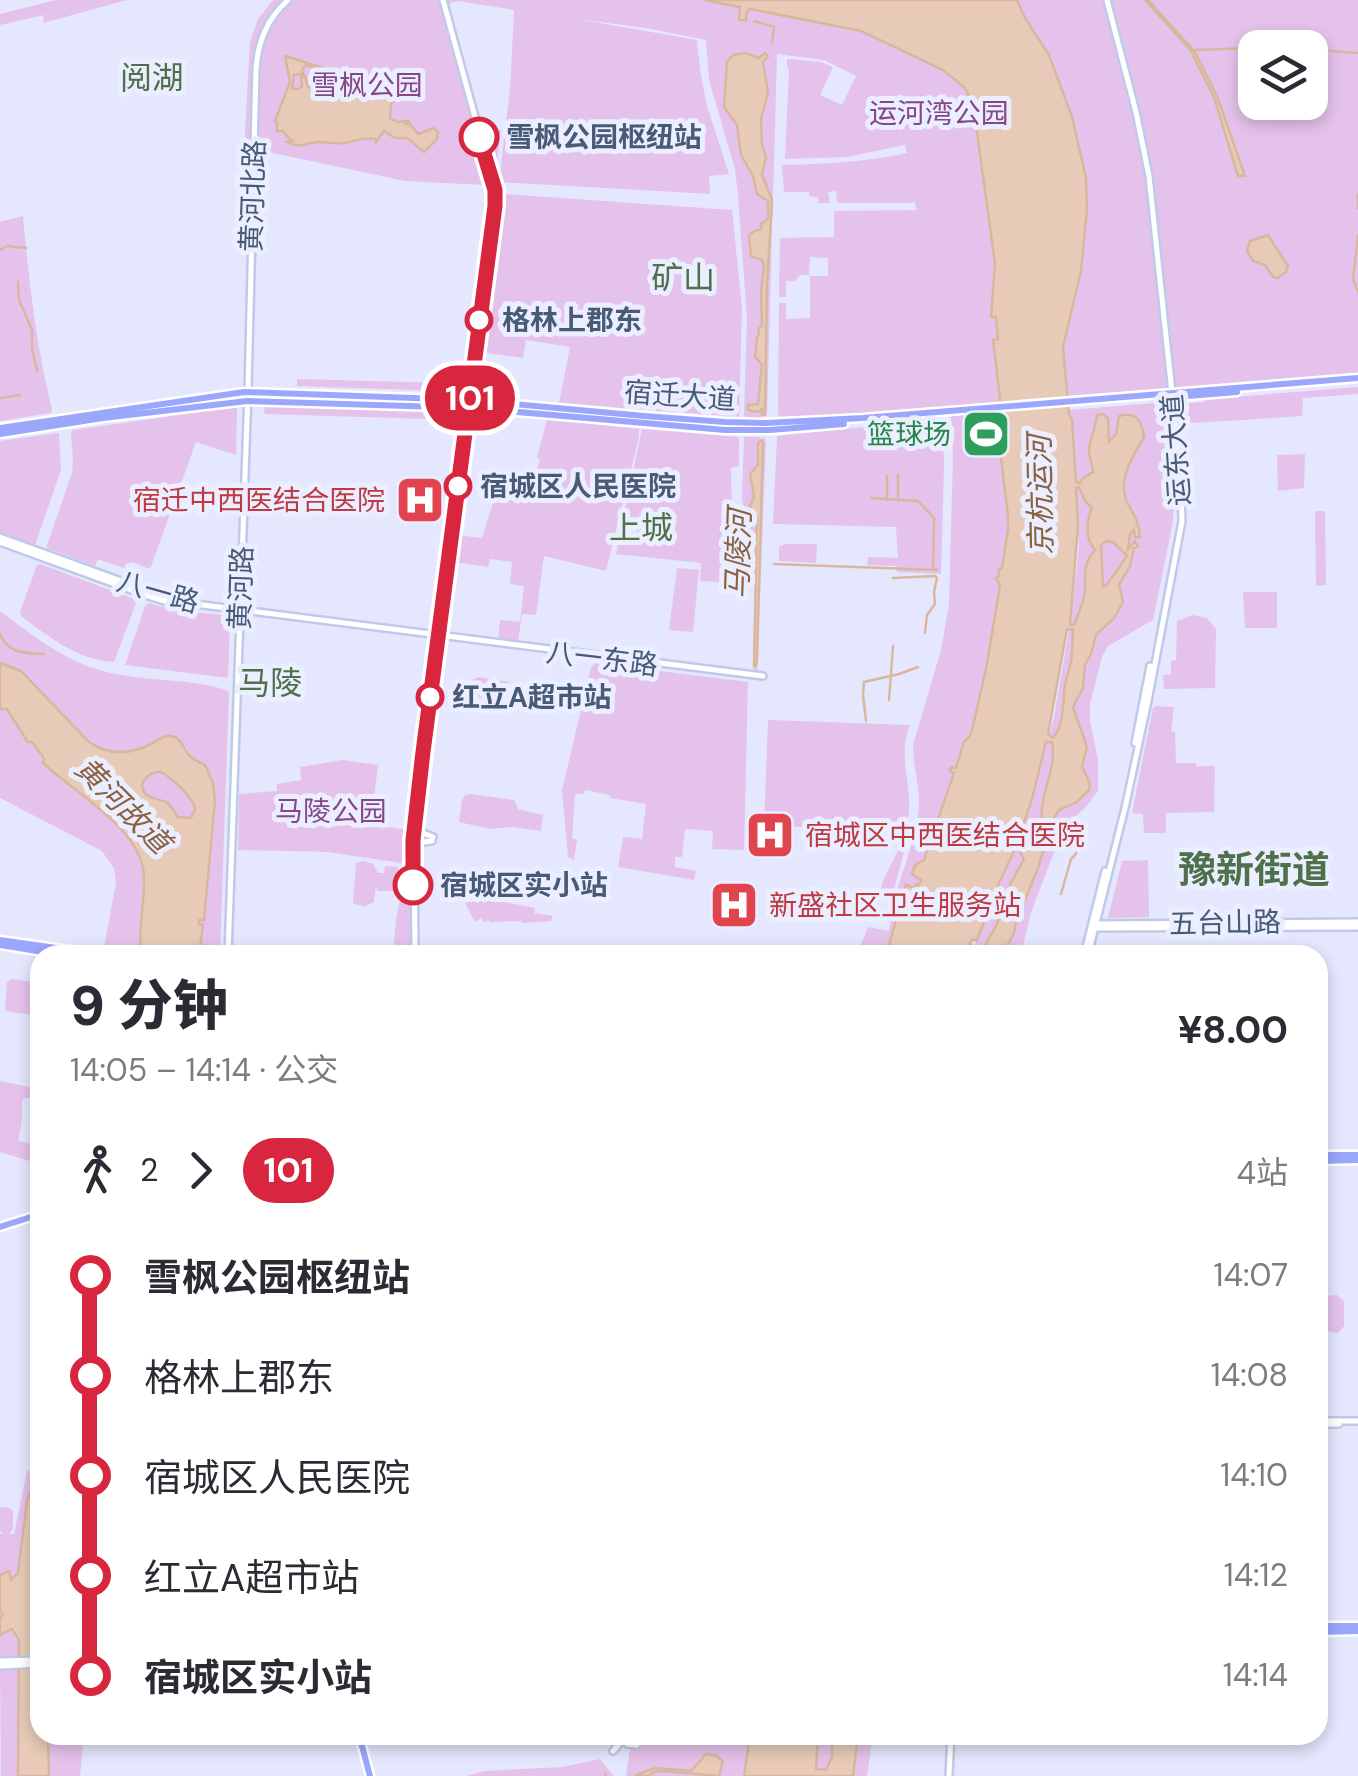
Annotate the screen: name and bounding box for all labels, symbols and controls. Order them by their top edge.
map controls [1238,30,1328,120]
button: layers [1238,30,1328,120]
district label: 阅湖 [120,57,184,99]
park label: 雪枫公园 [311,67,423,104]
park label: 运河湾公园 [869,95,1009,132]
marker: 雪枫公园枢纽站 [460,118,498,156]
place label: 雪枫公园枢纽站 [506,119,702,156]
street label: 黄河北路 [233,139,273,253]
district label: 矿山 [651,257,715,299]
place label: 格林上郡东 [502,302,642,339]
marker: 格林上郡东 [466,307,492,333]
line badge: 101 [412,366,528,430]
street label: 宿迁大道 [623,374,737,418]
text: 101 [445,375,495,421]
street label: 运东大道 [1154,393,1198,507]
sports icon: 篮球场 [960,408,1012,460]
place label: 篮球场 [867,416,951,453]
water label: 京杭运河 [1019,430,1061,555]
place label: 宿城区人民医院 [480,468,676,505]
marker: 宿城区人民医院 [445,473,471,499]
hospital icon: 宿迁中西医结合医院 [394,474,446,526]
place label: 宿迁中西医结合医院 [133,482,385,519]
water label: 马陵河 [717,503,759,600]
district label: 上城 [609,507,673,549]
street label: 黄河路 [221,545,261,631]
street label: 八一路 [113,563,203,621]
street label: 八一东路 [544,634,660,684]
district label: 马陵 [238,662,302,704]
place label: 红立A超市站 [452,679,612,716]
marker: 红立A超市站 [417,684,443,710]
water label: 黄河故道 [67,749,182,864]
park label: 马陵公园 [275,793,387,830]
hospital icon: 宿城区中西医结合医院 [744,809,796,861]
place label: 宿城区中西医结合医院 [805,817,1085,854]
district label: 豫新街道 [1178,845,1330,895]
marker: 宿城区实小站 [394,866,432,904]
place label: 宿城区实小站 [440,867,608,904]
hospital icon: 新盛社区卫生服务站 [708,879,760,931]
place label: 新盛社区卫生服务站 [769,887,1021,924]
street label: 五台山路 [1169,904,1281,942]
text: 9 分钟 [70,970,228,1042]
text: ¥8.00 [1178,1005,1288,1055]
text: 14:05 – 14:14 · 公交 [70,1049,338,1091]
icon: walk [70,1143,125,1198]
icon: forward [173,1143,228,1198]
text: 101 [263,1147,314,1193]
text: 2 [140,1149,158,1191]
text: 4站 [1237,1152,1288,1194]
text: 雪枫公园枢纽站 [144,1253,410,1303]
text: 14:07 [1214,1254,1288,1296]
text: 格林上郡东 [144,1353,334,1403]
text: 14:08 [1211,1354,1288,1396]
text: 宿城区人民医院 [144,1453,410,1503]
text: 14:10 [1220,1454,1288,1496]
text: 红立A超市站 [144,1553,359,1603]
text: 14:12 [1224,1554,1288,1596]
text: 宿城区实小站 [144,1653,372,1703]
text: 14:14 [1223,1654,1288,1696]

